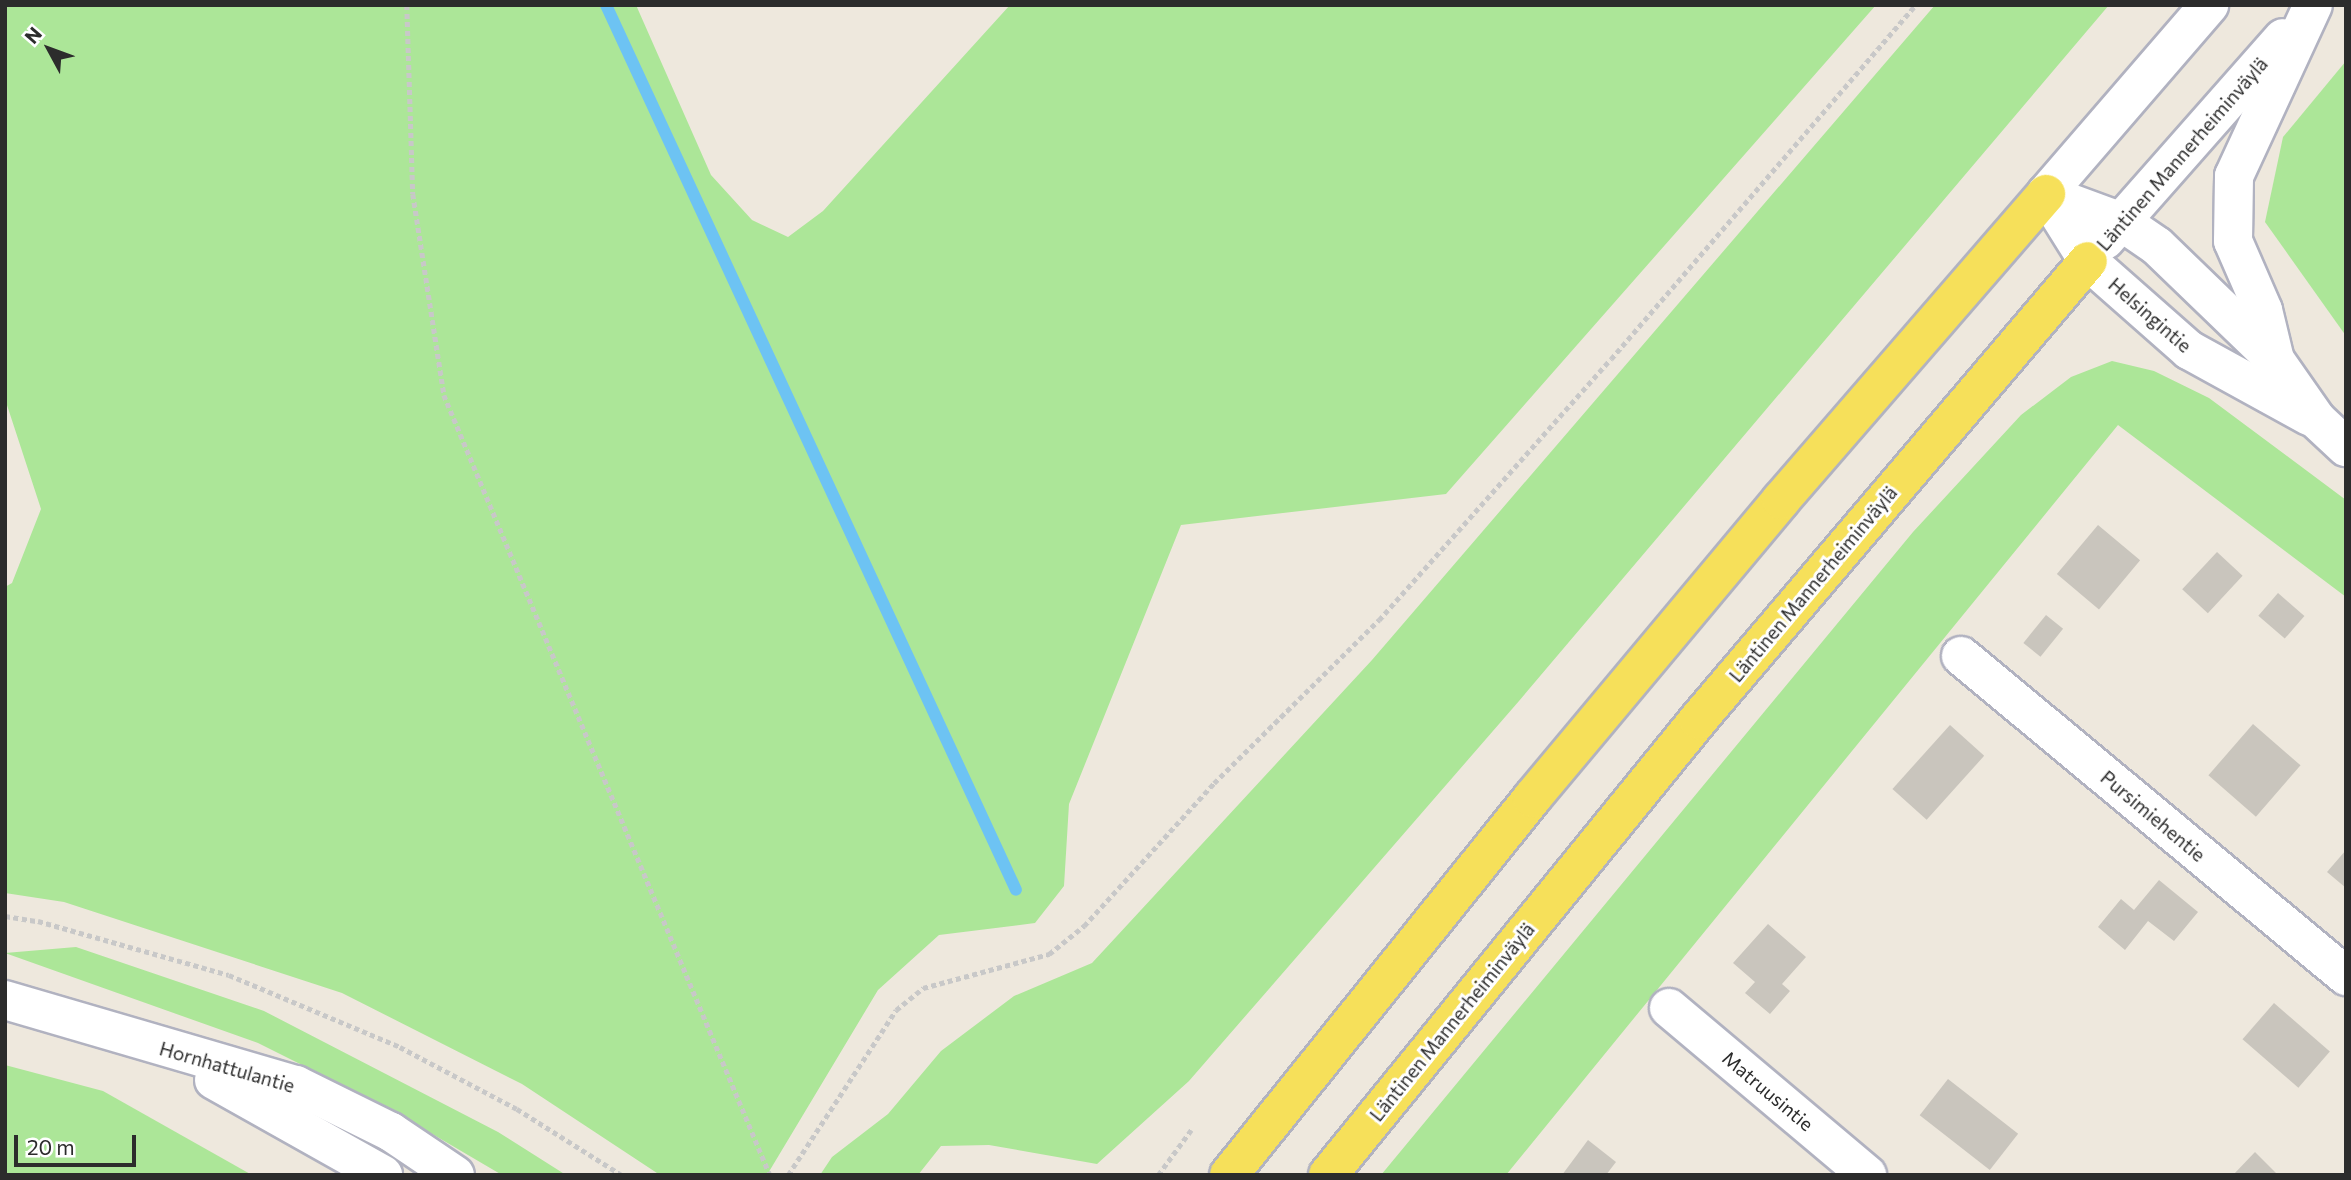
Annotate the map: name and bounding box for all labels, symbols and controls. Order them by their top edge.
north arrow [14,14,84,84]
text: N [19,22,46,48]
street label: Läntinen Mannerheiminväylä [2092,53,2272,255]
street label: Helsingintie [2104,273,2196,357]
street label: Läntinen Mannerheiminväylä [1724,481,1902,687]
street label: Pursimiehentie [2096,766,2210,866]
street label: Läntinen Mannerheiminväylä [1365,918,1539,1126]
street label: Hornhattulantie [157,1037,297,1097]
street label: Matruusintie [1718,1046,1818,1136]
scale bar [18,1120,140,1164]
text: 20 m [27,1134,75,1159]

